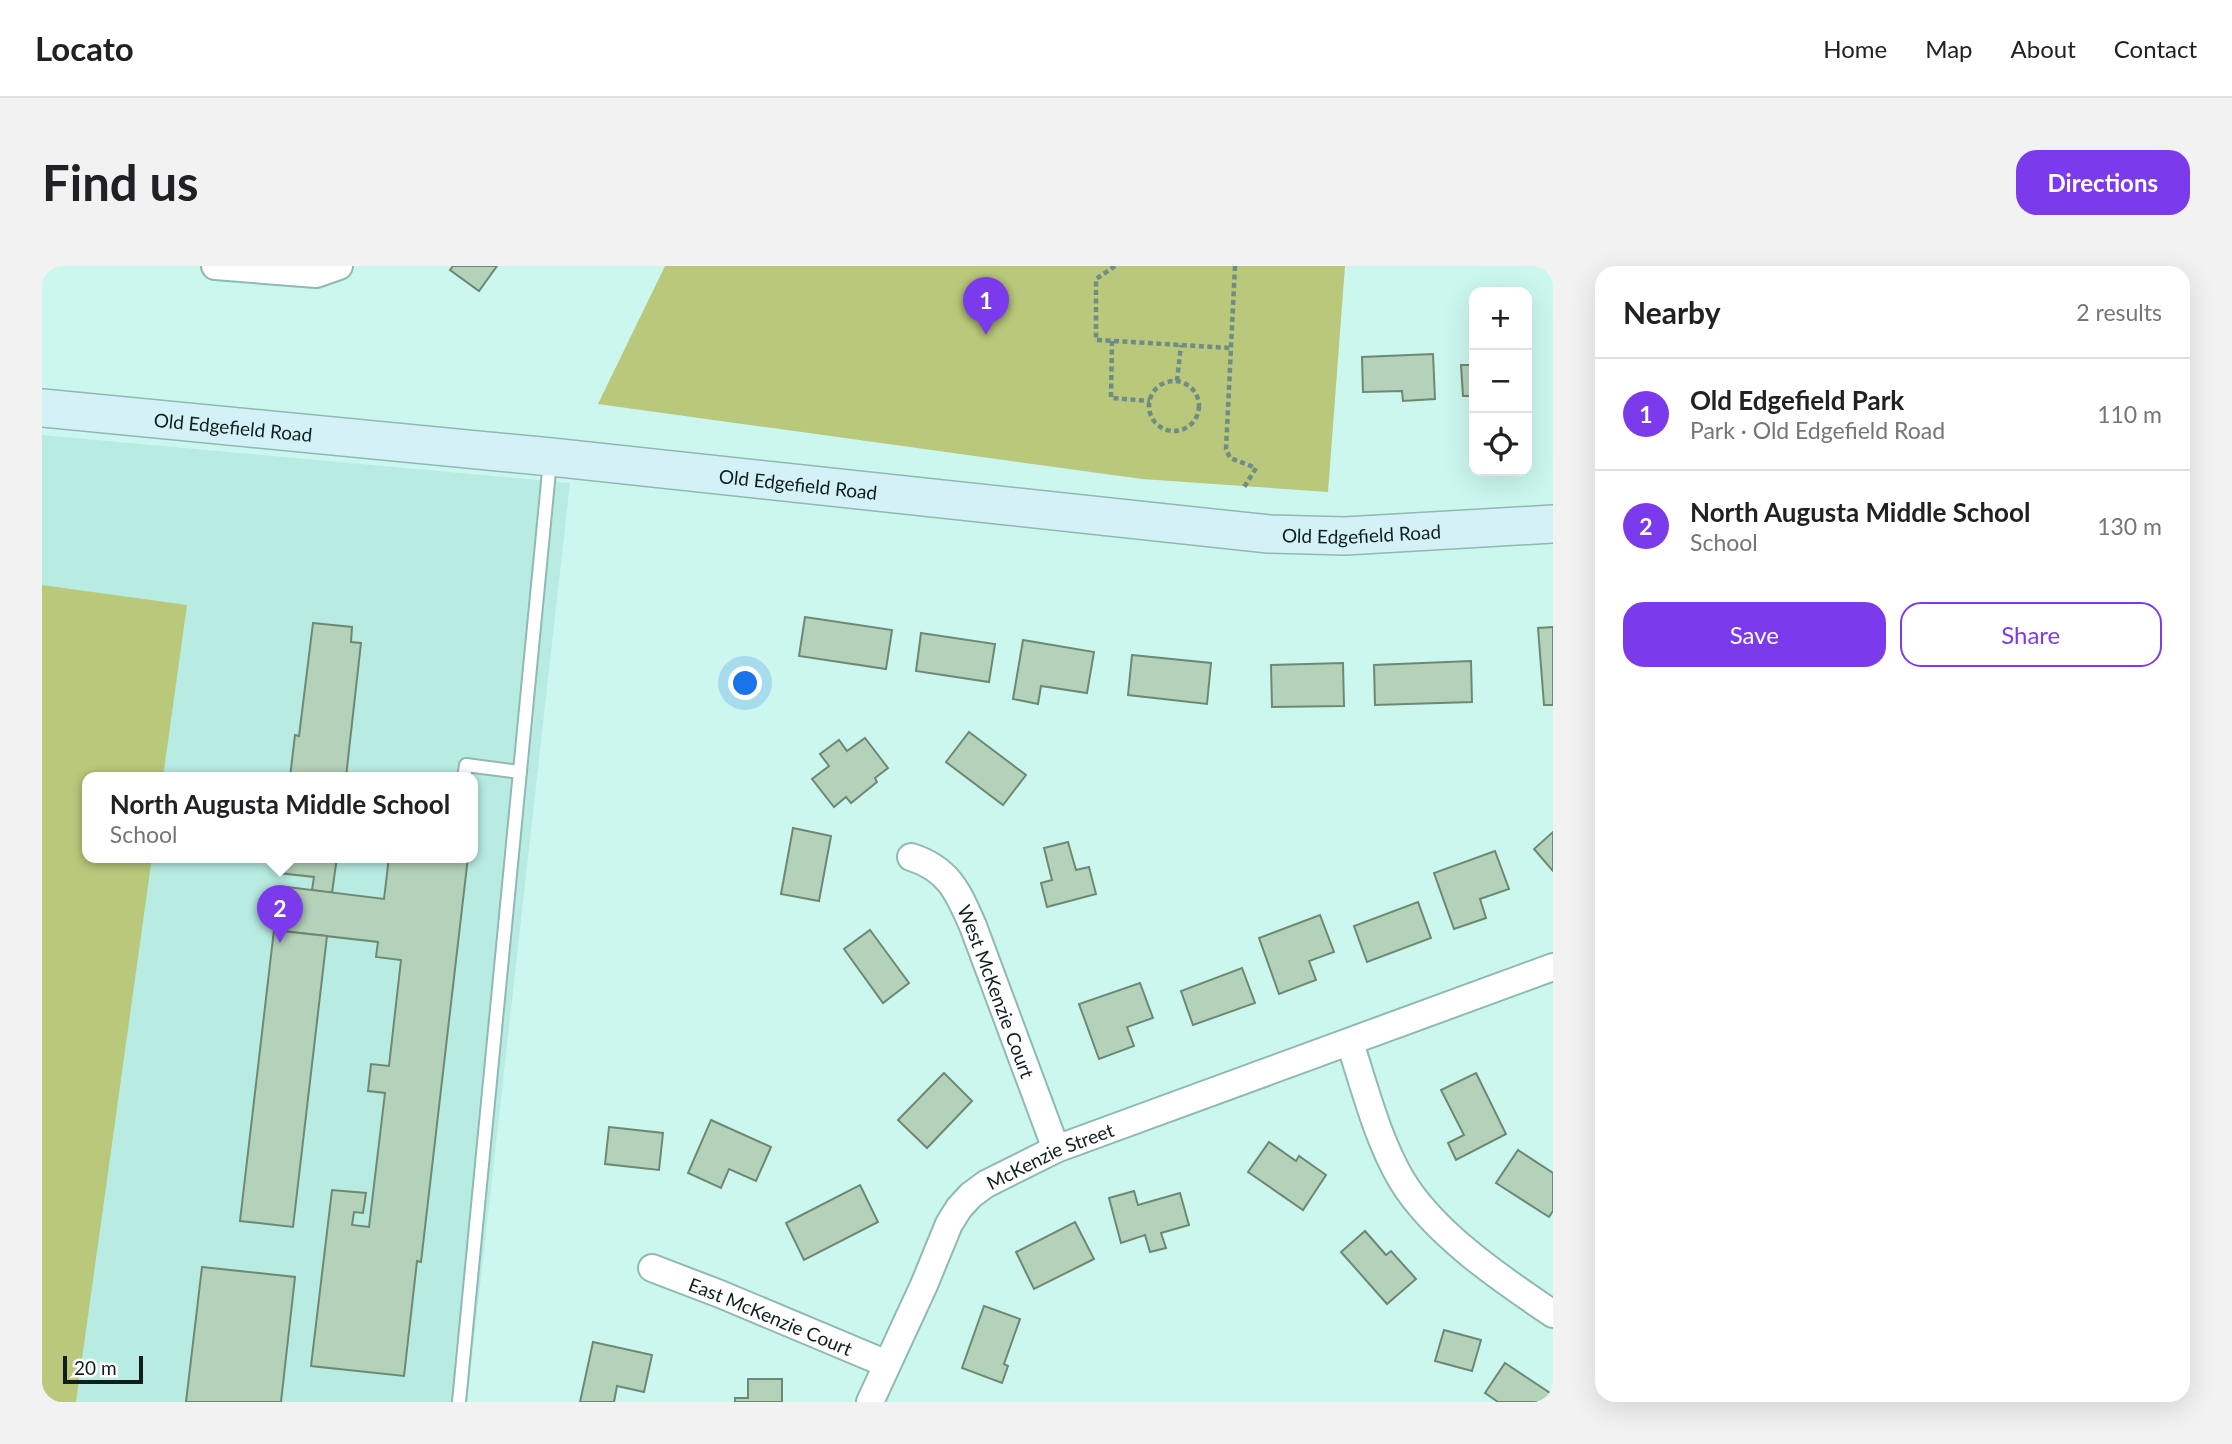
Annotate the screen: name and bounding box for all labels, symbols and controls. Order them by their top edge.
text: Locato [35,28,134,68]
text: Home [1823,34,1887,63]
text: Map [1925,34,1973,63]
text: About [2011,34,2076,63]
text: Contact [2114,34,2197,63]
button: Directions [2016,150,2190,215]
text: Find us [42,153,199,211]
pin: 1 [963,277,1009,335]
map controls [1469,287,1532,476]
button: + [1469,287,1532,350]
text: Nearby [1623,294,1721,330]
text: 2 results [2076,298,2162,326]
button: − [1469,350,1532,413]
text: Old Edgefield Park [1690,384,1904,416]
text: 1 [1639,400,1653,428]
text: 110 m [2097,400,2162,428]
street label: Old Edgefield Road [153,407,313,445]
button: locate [1469,413,1532,476]
text: Park · Old Edgefield Road [1690,416,1945,444]
street label: Old Edgefield Road [718,464,879,503]
text: North Augusta Middle School [1690,496,2030,528]
text: 2 [1639,512,1653,540]
text: 130 m [2097,512,2162,540]
street label: Old Edgefield Road [1282,519,1442,548]
text: School [1690,528,1758,556]
button: Save [1623,602,1886,667]
button: Share [1900,602,2162,667]
your location [728,666,762,700]
popup [82,772,478,863]
text: North Augusta Middle School [110,788,450,820]
text: School [110,820,178,848]
pin: 2 [257,885,303,943]
street label: West McKenzie Court [953,901,1040,1081]
street label: McKenzie Street [982,1117,1117,1194]
street label: East McKenzie Court [686,1272,856,1360]
scale bar [63,1353,144,1385]
text: 20 m [74,1356,117,1379]

